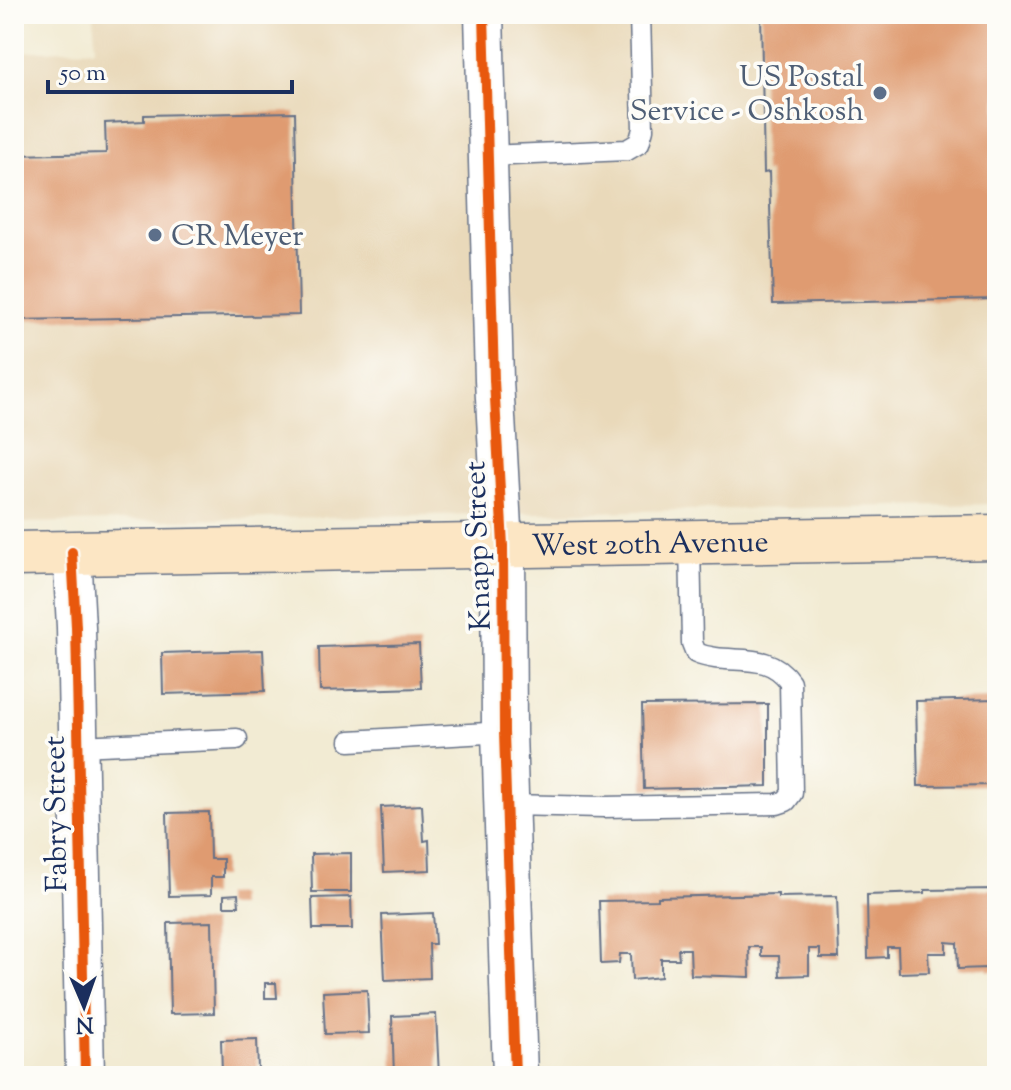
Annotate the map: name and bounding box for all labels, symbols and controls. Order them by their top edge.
scale bar [48,44,292,94]
text: 50 m [58,57,106,91]
place label: US Postal Service - Oshkosh [630,57,864,134]
marker: US Postal Service - Oshkosh [871,84,889,102]
place label: CR Meyer [171,216,303,259]
marker: CR Meyer [146,226,164,244]
street label: Knapp Street [455,460,504,632]
street label: West 20th Avenue [531,522,769,569]
street label: Fabry Street [35,736,80,892]
north arrow [44,966,124,1046]
text: N [75,1007,94,1039]

